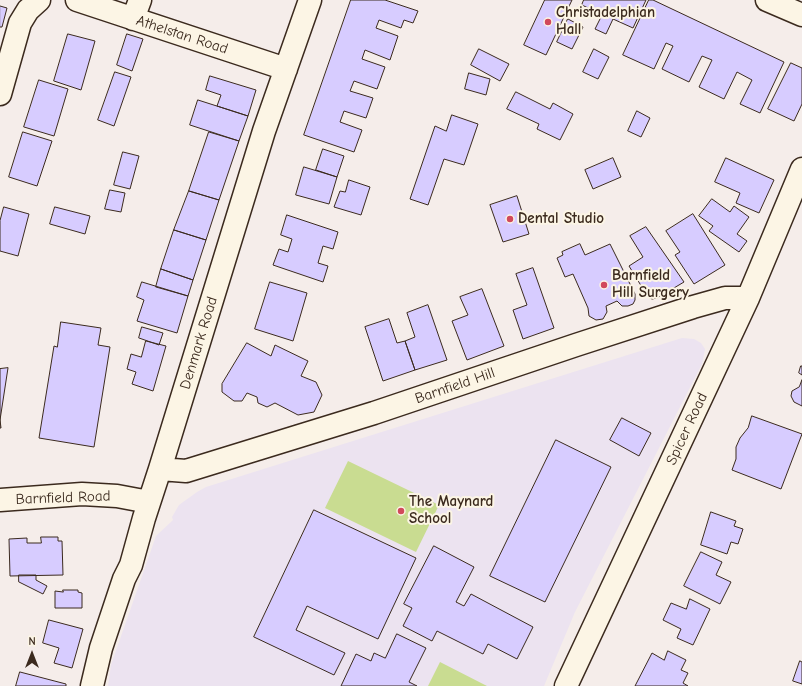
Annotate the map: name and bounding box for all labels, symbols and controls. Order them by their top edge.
place label: Christadelphian Hall [556,4,655,39]
street label: Athelstan Road [134,12,230,58]
marker: Christadelphian Hall [543,17,553,27]
place label: Dental Studio [518,210,604,228]
marker: Dental Studio [505,214,515,224]
place label: Barnfield Hill Surgery [612,267,689,302]
marker: Barnfield Hill Surgery [599,280,609,290]
street label: Denmark Road [176,294,222,392]
street label: Barnfield Hill [413,364,497,408]
street label: Spicer Road [662,390,712,468]
street label: Barnfield Road [15,487,111,509]
place label: The Maynard School [409,493,493,528]
marker: The Maynard School [396,506,406,516]
north arrow [12,634,52,674]
text: N [28,635,36,648]

